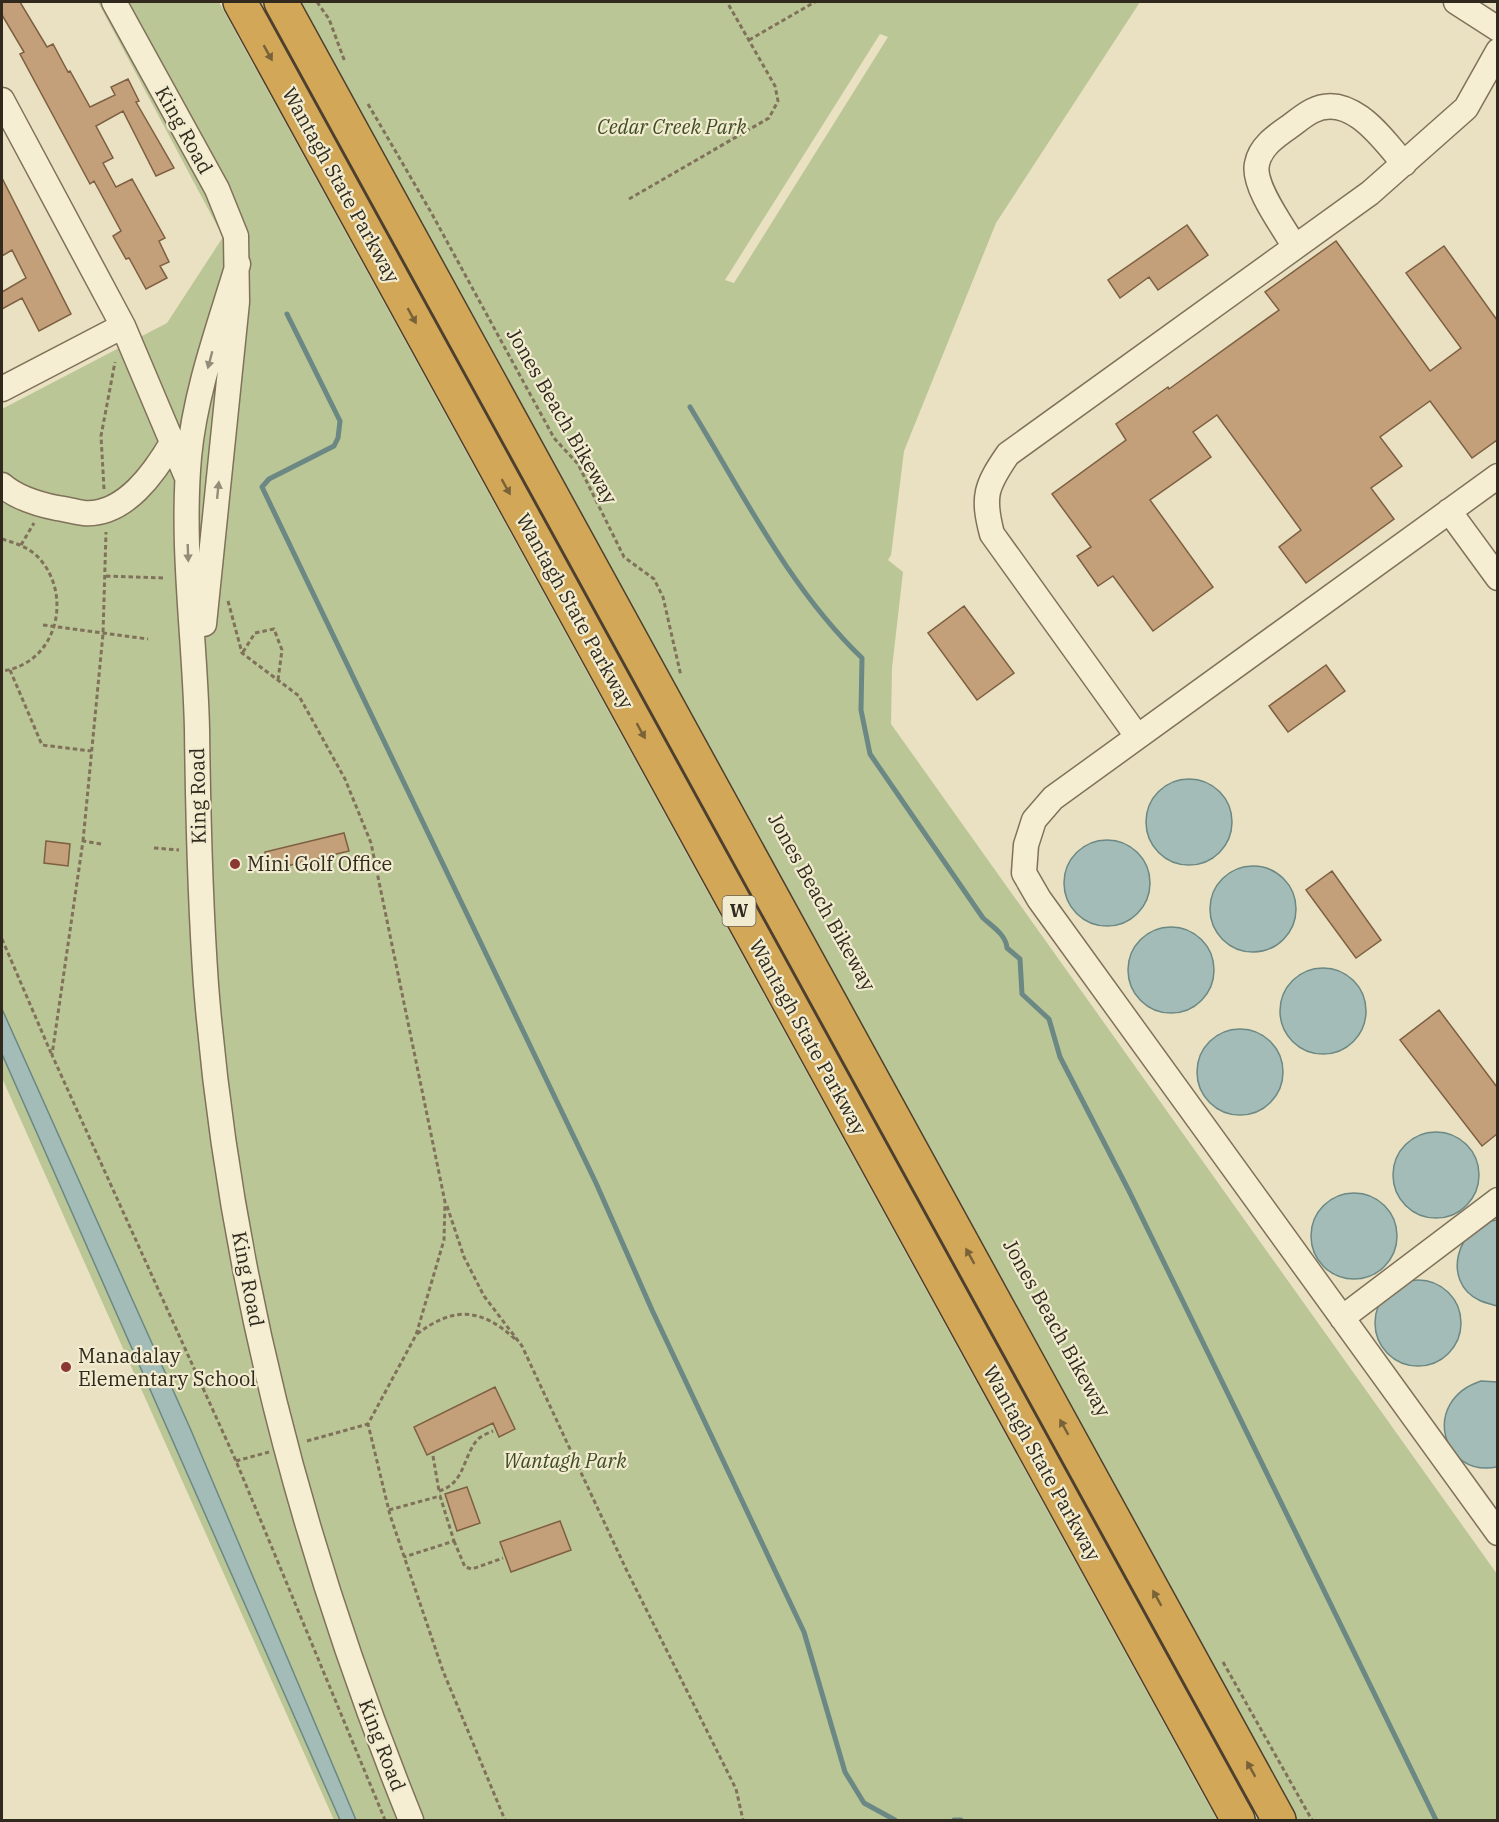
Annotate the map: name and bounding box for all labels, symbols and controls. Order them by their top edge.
one-way arrow [263,45,273,62]
street label: King Road [149,81,220,178]
street label: Wantagh State Parkway [276,82,407,288]
park label: Cedar Creek Park [597,113,747,140]
one-way arrow [407,308,417,325]
street label: Jones Beach Bikeway [501,323,624,509]
one-way arrow [205,351,214,369]
one-way arrow [501,479,511,496]
one-way arrow [213,481,223,500]
street label: Wantagh State Parkway [510,508,641,714]
one-way arrow [183,543,193,562]
one-way arrow [636,723,646,740]
street label: King Road [183,748,212,844]
street label: Jones Beach Bikeway [762,808,883,996]
place label: Mini Golf Office [247,850,392,877]
marker: Mini Golf Office [228,857,242,871]
road number: W [722,896,756,926]
street label: Wantagh State Parkway [743,934,874,1140]
street label: King Road [226,1229,271,1329]
street label: Jones Beach Bikeway [997,1234,1118,1422]
one-way arrow [965,1248,975,1265]
place label: Manadalay Elementary School [78,1342,256,1392]
marker: Manadalay Elementary School [59,1360,73,1374]
street label: Wantagh State Parkway [977,1360,1108,1566]
one-way arrow [1059,1419,1069,1436]
park label: Wantagh Park [503,1447,627,1474]
one-way arrow [1152,1590,1162,1607]
street label: King Road [353,1695,412,1795]
one-way arrow [1246,1760,1256,1777]

